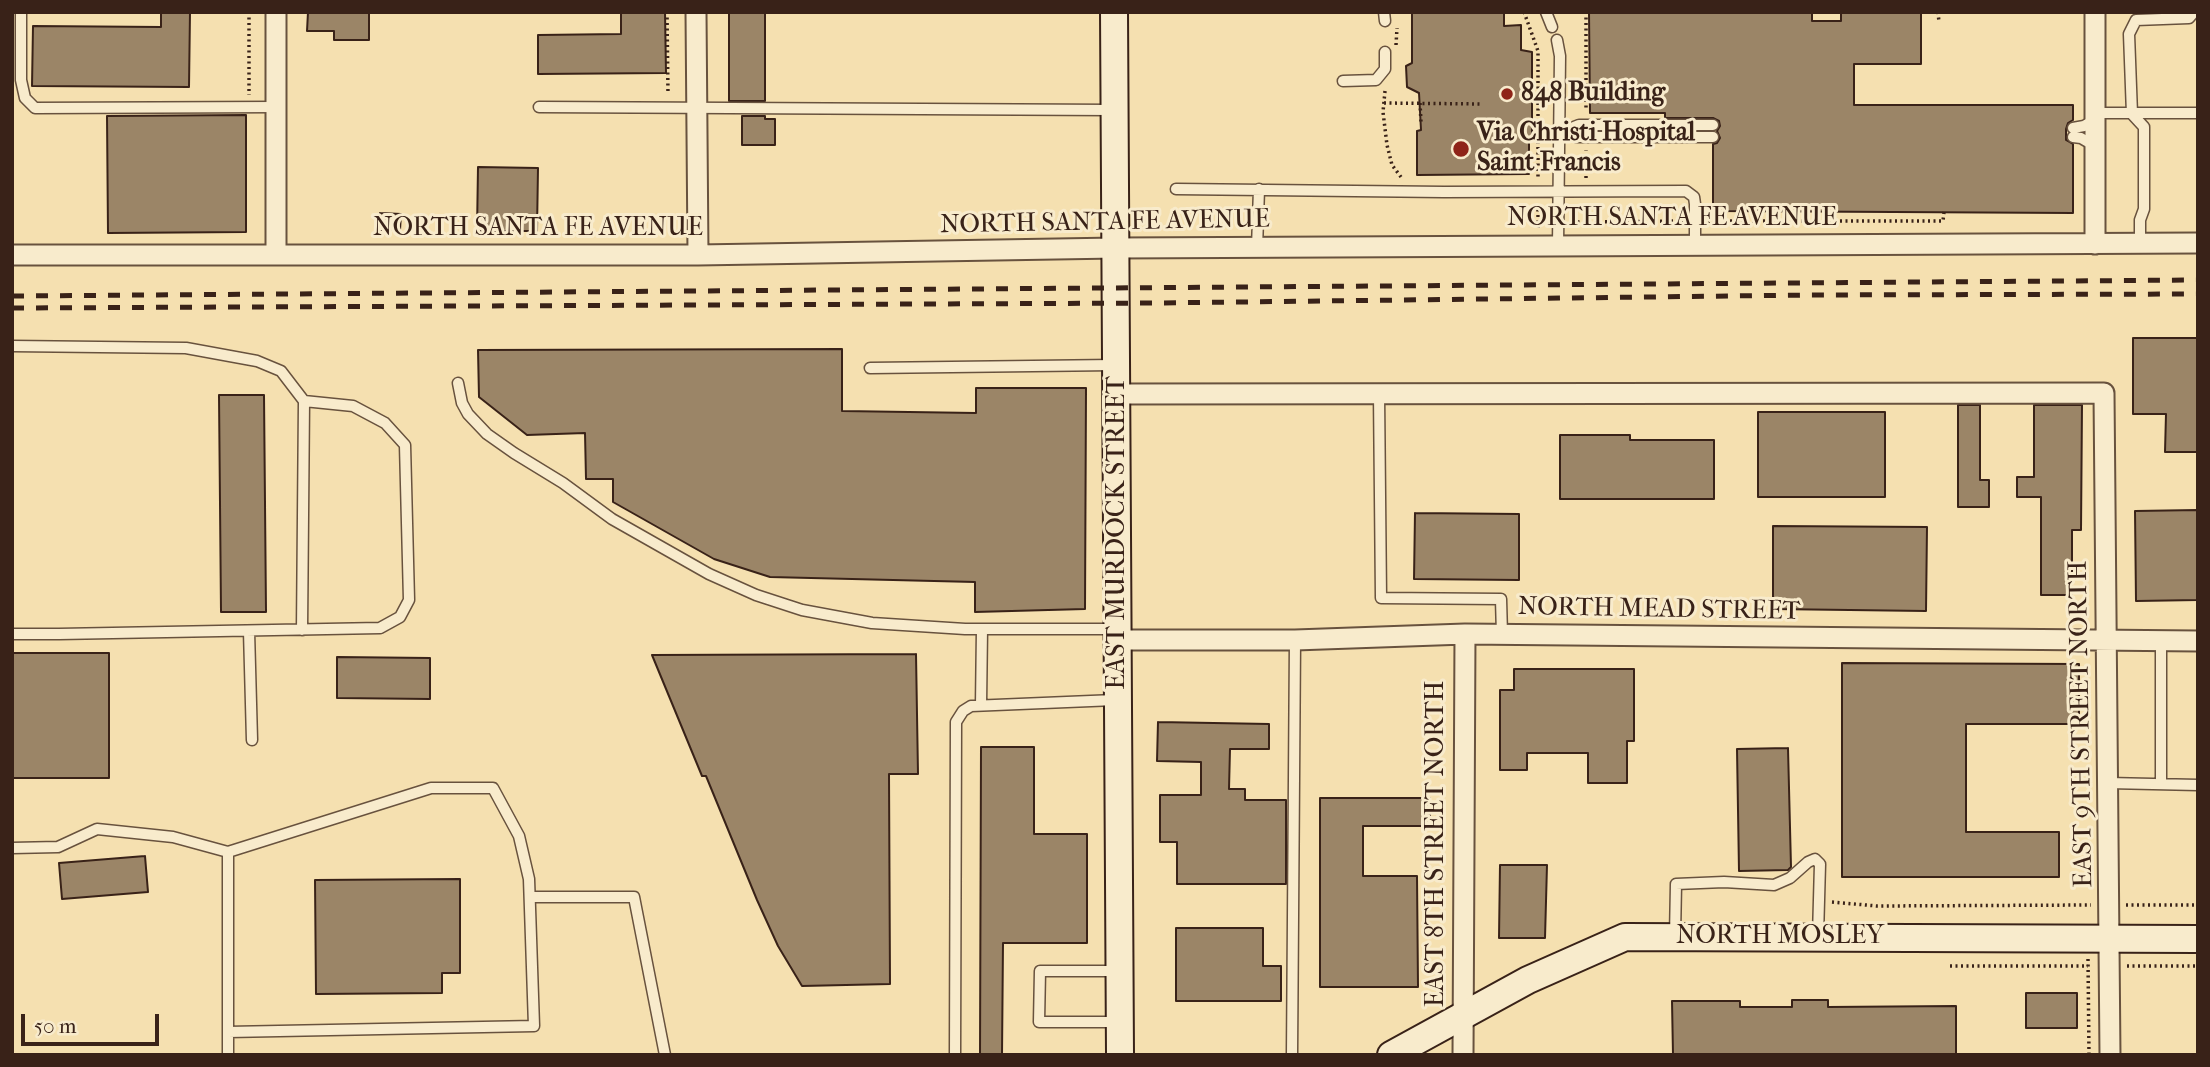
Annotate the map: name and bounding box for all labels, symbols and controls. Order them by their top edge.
place label: 848 Building [1521,78,1665,110]
marker: 848 Building [1499,86,1515,102]
place label: Via Christi Hospital Saint Francis [1477,118,1695,180]
marker: Via Christi Hospital Saint Francis [1451,139,1471,159]
street label: NORTH SANTA FE AVENUE [1507,203,1837,235]
street label: NORTH SANTA FE AVENUE [940,205,1270,241]
street label: NORTH SANTA FE AVENUE [373,213,703,245]
street label: EAST MURDOCK STREET [1102,376,1134,690]
street label: EAST 9TH STREET NORTH [2064,560,2100,888]
street label: NORTH MEAD STREET [1518,592,1800,628]
street label: EAST 8TH STREET NORTH [1421,681,1453,1007]
street label: NORTH MOSLEY [1676,921,1884,953]
scale bar [24,1000,163,1044]
text: 50 m [34,1014,77,1038]

